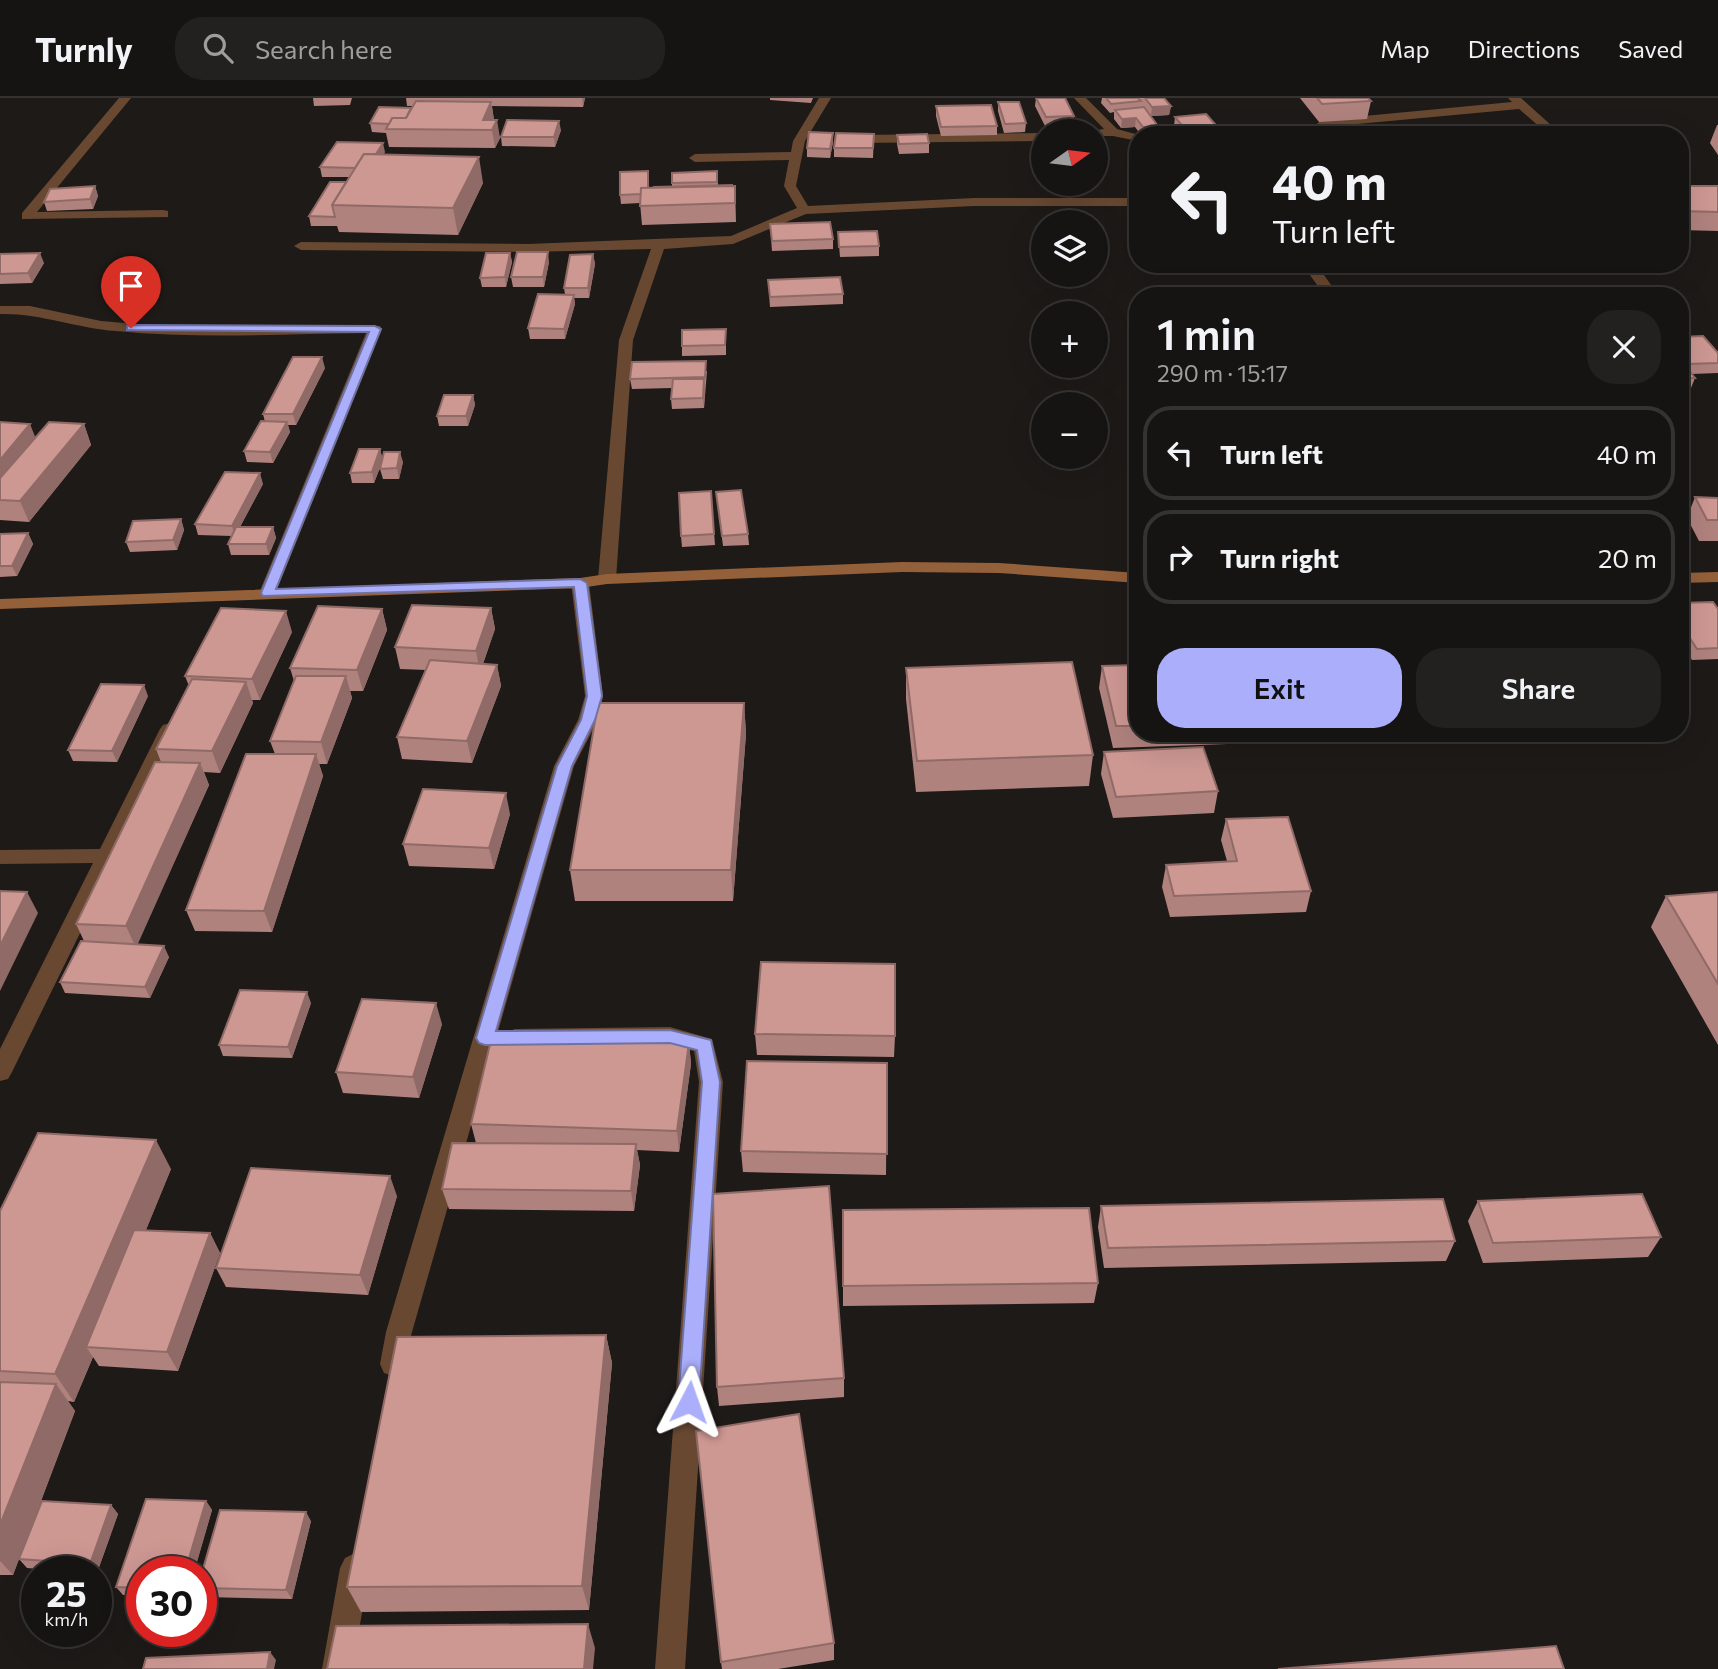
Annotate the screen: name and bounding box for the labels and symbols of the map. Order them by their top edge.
north arrow [1031,119,1108,196]
pin [101,256,161,328]
position arrow [652,1365,726,1439]
speed limit sign: 30 [126,1556,217,1647]

